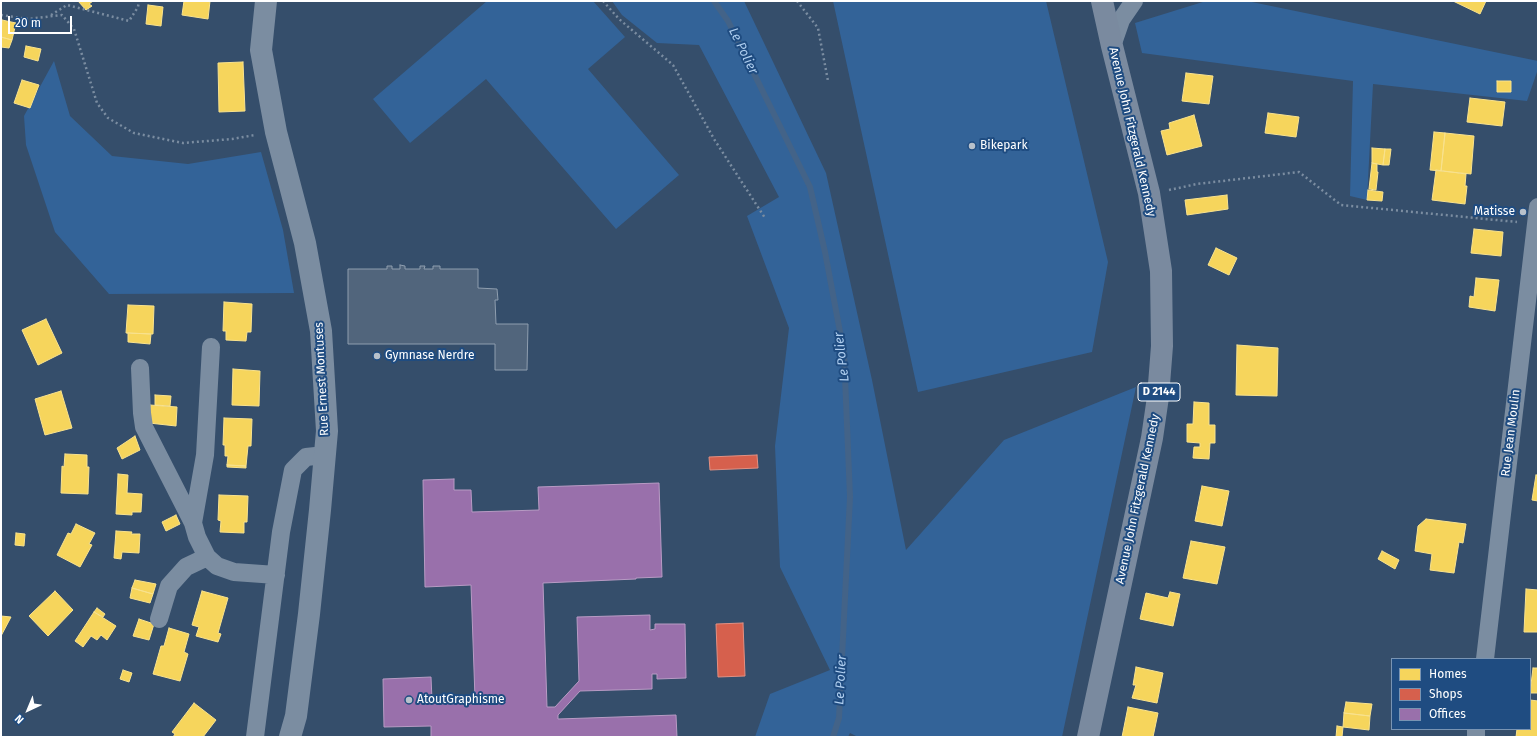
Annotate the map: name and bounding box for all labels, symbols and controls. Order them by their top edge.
scale bar [10,8,74,34]
text: 20 m [15,16,41,30]
water label: Le Polier [725,25,761,77]
street label: Avenue John Fitzgerald Kennedy [1105,46,1159,218]
place label: Bikepark [980,139,1028,153]
marker: Bikepark [967,141,977,151]
place label: Matisse [1474,205,1515,219]
marker: Matisse [1518,207,1528,217]
street label: Rue Ernest Montuses [312,322,332,436]
water label: Le Polier [831,331,853,383]
place label: Gymnase Nerdre [385,349,475,363]
marker: Gymnase Nerdre [372,351,382,361]
road number: D 2144 [1138,383,1180,401]
street label: Rue Jean Moulin [1498,388,1524,478]
street label: Avenue John Fitzgerald Kennedy [1113,413,1163,585]
water label: Le Polier [832,655,850,705]
legend [1391,658,1531,730]
text: Homes [1429,667,1467,681]
text: Shops [1429,687,1462,701]
north arrow [8,690,48,730]
place label: AtoutGraphisme [417,693,505,707]
marker: AtoutGraphisme [404,695,414,705]
text: Offices [1429,707,1466,721]
text: N [12,712,26,726]

